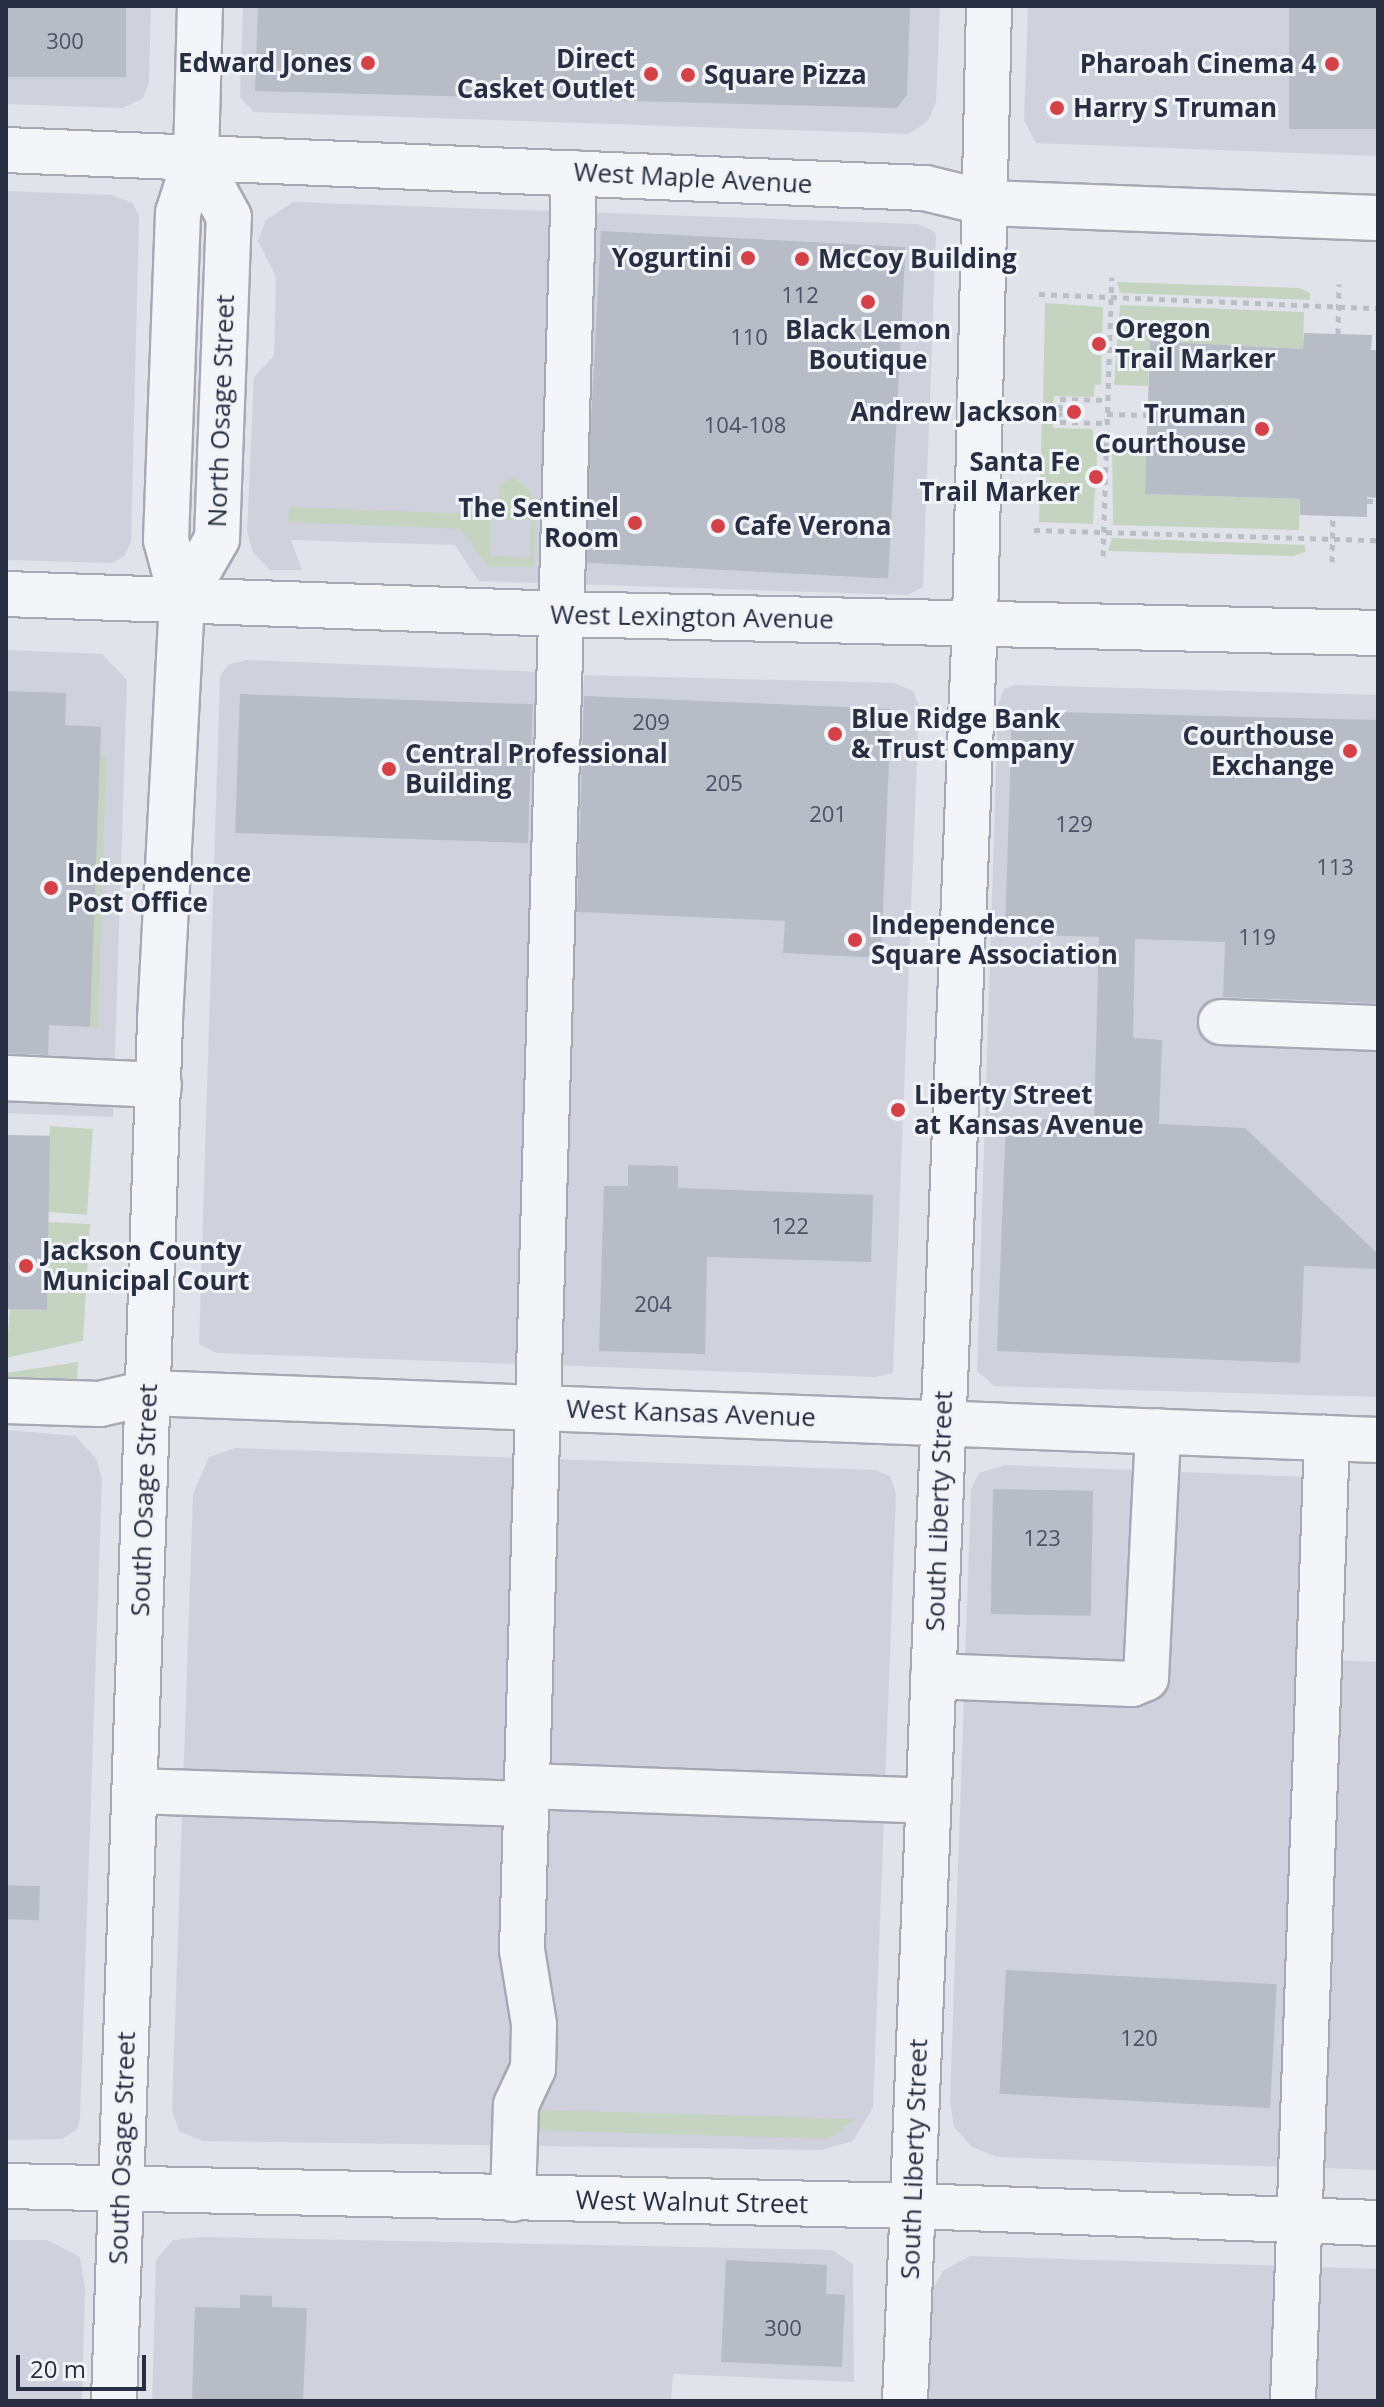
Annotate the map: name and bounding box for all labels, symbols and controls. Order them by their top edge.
house number: 300 [46,28,84,54]
place label: Direct Casket Outlet [457,43,635,104]
place label: Edward Jones [178,47,352,79]
place label: Pharoah Cinema 4 [1080,48,1316,80]
marker: Edward Jones [359,54,377,72]
marker: Pharoah Cinema 4 [1323,55,1341,73]
place label: Square Pizza [704,59,867,91]
marker: Direct Casket Outlet [642,65,660,83]
marker: Square Pizza [679,66,697,84]
place label: Harry S Truman [1073,92,1277,124]
marker: Harry S Truman [1048,99,1066,117]
street label: West Maple Avenue [573,156,813,200]
place label: Yogurtini [612,242,732,274]
place label: McCoy Building [818,243,1017,275]
marker: Yogurtini [739,249,757,267]
marker: McCoy Building [793,250,811,268]
house number: 112 [781,282,819,308]
marker: Black Lemon Boutique [859,293,877,311]
street label: North Osage Street [201,294,241,528]
place label: Oregon Trail Marker [1115,313,1276,374]
place label: Black Lemon Boutique [785,314,951,376]
house number: 110 [730,324,768,350]
marker: Oregon Trail Marker [1090,335,1108,353]
place label: Andrew Jackson [850,396,1058,428]
place label: Truman Courthouse [1095,398,1246,460]
marker: Andrew Jackson [1065,403,1083,421]
house number: 104-108 [704,412,786,438]
marker: Truman Courthouse [1253,420,1271,438]
place label: Santa Fe Trail Marker [919,446,1080,508]
marker: Santa Fe Trail Marker [1087,468,1105,486]
place label: The Sentinel Room [458,492,619,554]
place label: Cafe Verona [734,510,891,542]
marker: The Sentinel Room [626,514,644,532]
marker: Cafe Verona [709,517,727,535]
street label: West Lexington Avenue [550,599,834,635]
place label: Blue Ridge Bank & Trust Company [851,703,1074,764]
house number: 209 [632,709,670,735]
place label: Courthouse Exchange [1183,720,1334,782]
marker: Blue Ridge Bank & Trust Company [826,725,844,743]
place label: Central Professional Building [405,738,668,800]
marker: Courthouse Exchange [1341,742,1359,760]
marker: Central Professional Building [380,760,398,778]
house number: 205 [705,770,743,796]
house number: 201 [809,801,847,827]
house number: 129 [1055,811,1093,837]
house number: 113 [1316,854,1354,880]
place label: Independence Post Office [67,857,251,918]
marker: Independence Post Office [42,879,60,897]
place label: Independence Square Association [871,909,1118,970]
house number: 119 [1238,924,1276,950]
marker: Independence Square Association [846,931,864,949]
place label: Liberty Street at Kansas Avenue [914,1079,1144,1140]
marker: Liberty Street at Kansas Avenue [889,1101,907,1119]
house number: 122 [771,1213,809,1239]
place label: Jackson County Municipal Court [42,1235,250,1296]
marker: Jackson County Municipal Court [17,1257,35,1275]
house number: 204 [634,1291,672,1317]
street label: South Osage Street [124,1383,164,1617]
street label: South Liberty Street [919,1390,959,1632]
street label: West Kansas Avenue [566,1393,816,1433]
house number: 123 [1023,1525,1061,1551]
house number: 120 [1120,2025,1158,2051]
street label: South Osage Street [102,2031,142,2265]
street label: South Liberty Street [894,2038,934,2280]
street label: West Walnut Street [575,2184,809,2220]
house number: 300 [764,2315,802,2341]
scale bar [20,2339,150,2389]
text: 20 m [30,2352,86,2385]

